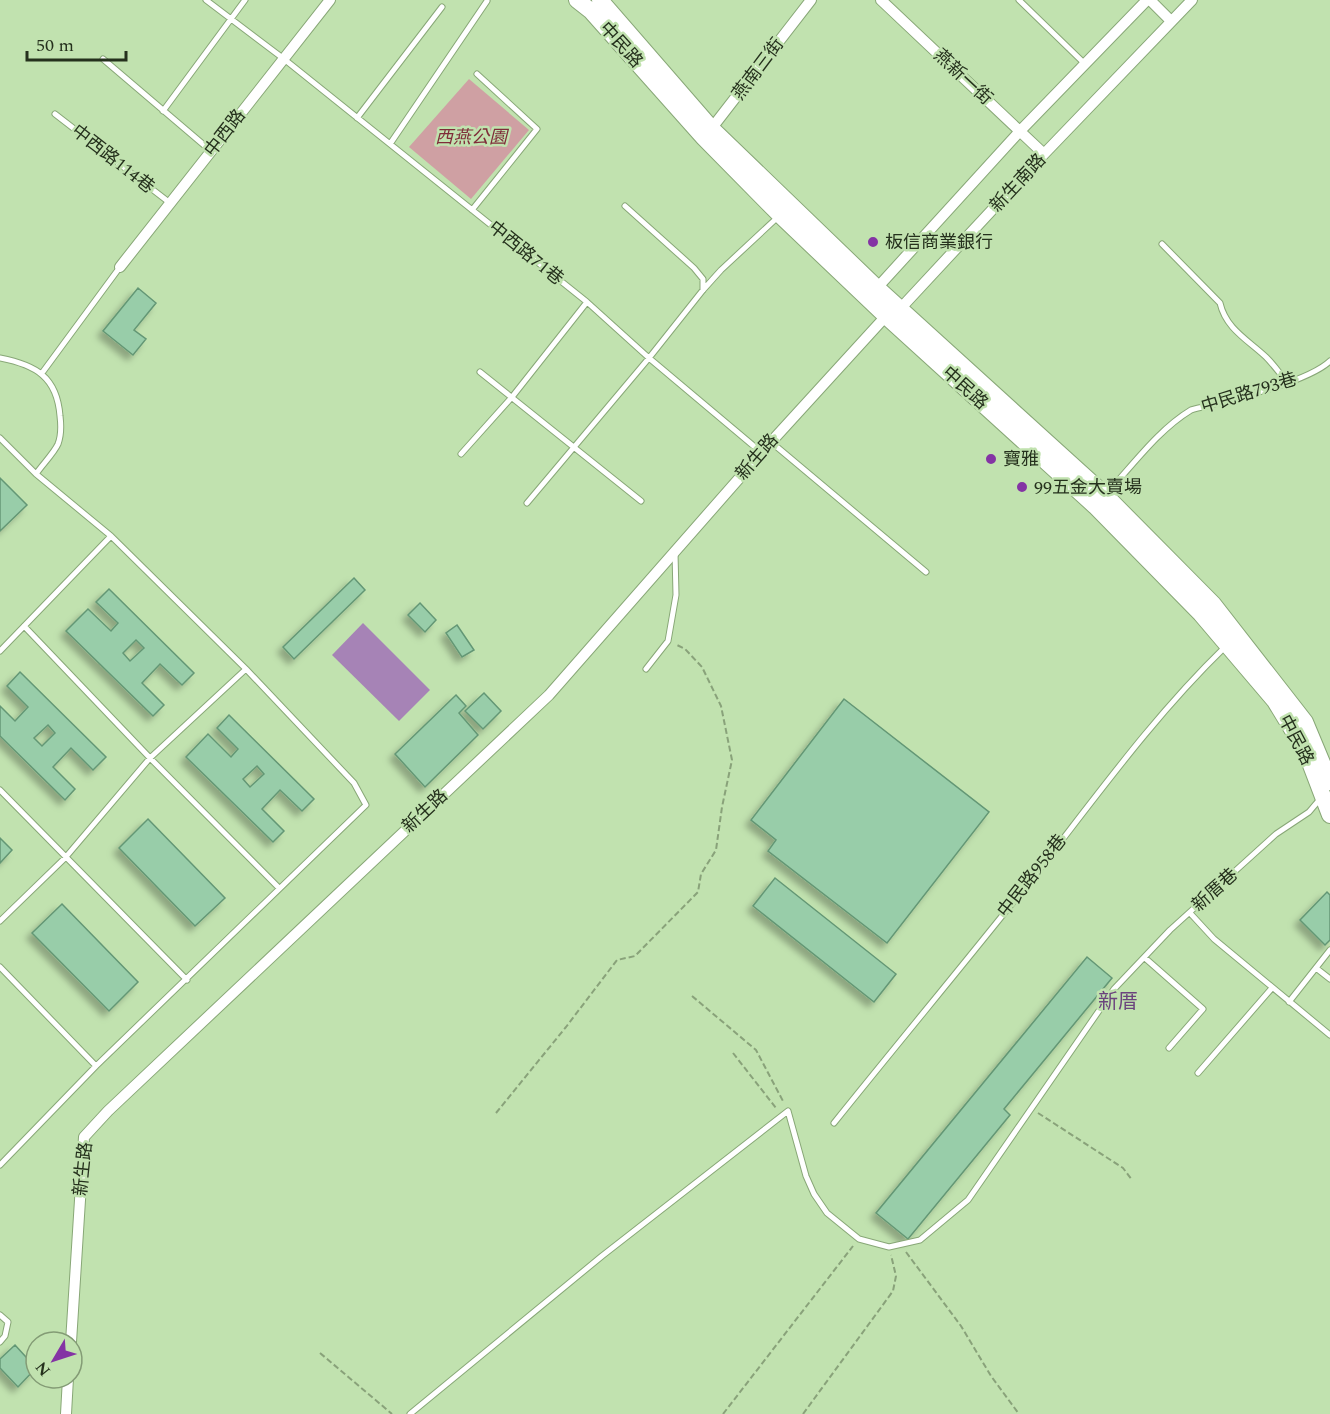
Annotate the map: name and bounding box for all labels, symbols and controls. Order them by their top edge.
street label: 中民路 [593,16,649,74]
scale bar [27,24,126,62]
text: 50 m [36,32,74,59]
street label: 燕南三街 [726,32,790,106]
street label: 燕新一街 [927,43,999,111]
street label: 中西路 [198,103,252,163]
street label: 中西路114巷 [66,118,160,200]
park label: 西燕公園 [435,124,510,151]
street label: 新生南路 [984,147,1052,219]
street label: 中西路71巷 [483,214,569,292]
place label: 板信商業銀行 [885,229,993,256]
marker: 板信商業銀行 [866,235,880,249]
street label: 中民路 [936,360,994,416]
street label: 中民路793巷 [1198,366,1300,420]
street label: 新生路 [729,428,785,486]
place label: 寶雅 [1003,446,1039,473]
marker: 寶雅 [984,452,998,466]
place label: 99五金大賣場 [1034,474,1142,501]
marker: 99五金大賣場 [1015,480,1029,494]
street label: 中民路 [1271,710,1321,770]
street label: 新生路 [396,783,454,839]
street label: 中民路958巷 [991,829,1073,923]
street label: 新厝巷 [1186,862,1244,918]
district label: 新厝 [1098,987,1138,1017]
street label: 新生路 [67,1141,99,1197]
north arrow [24,1330,84,1390]
text: N [30,1356,57,1381]

